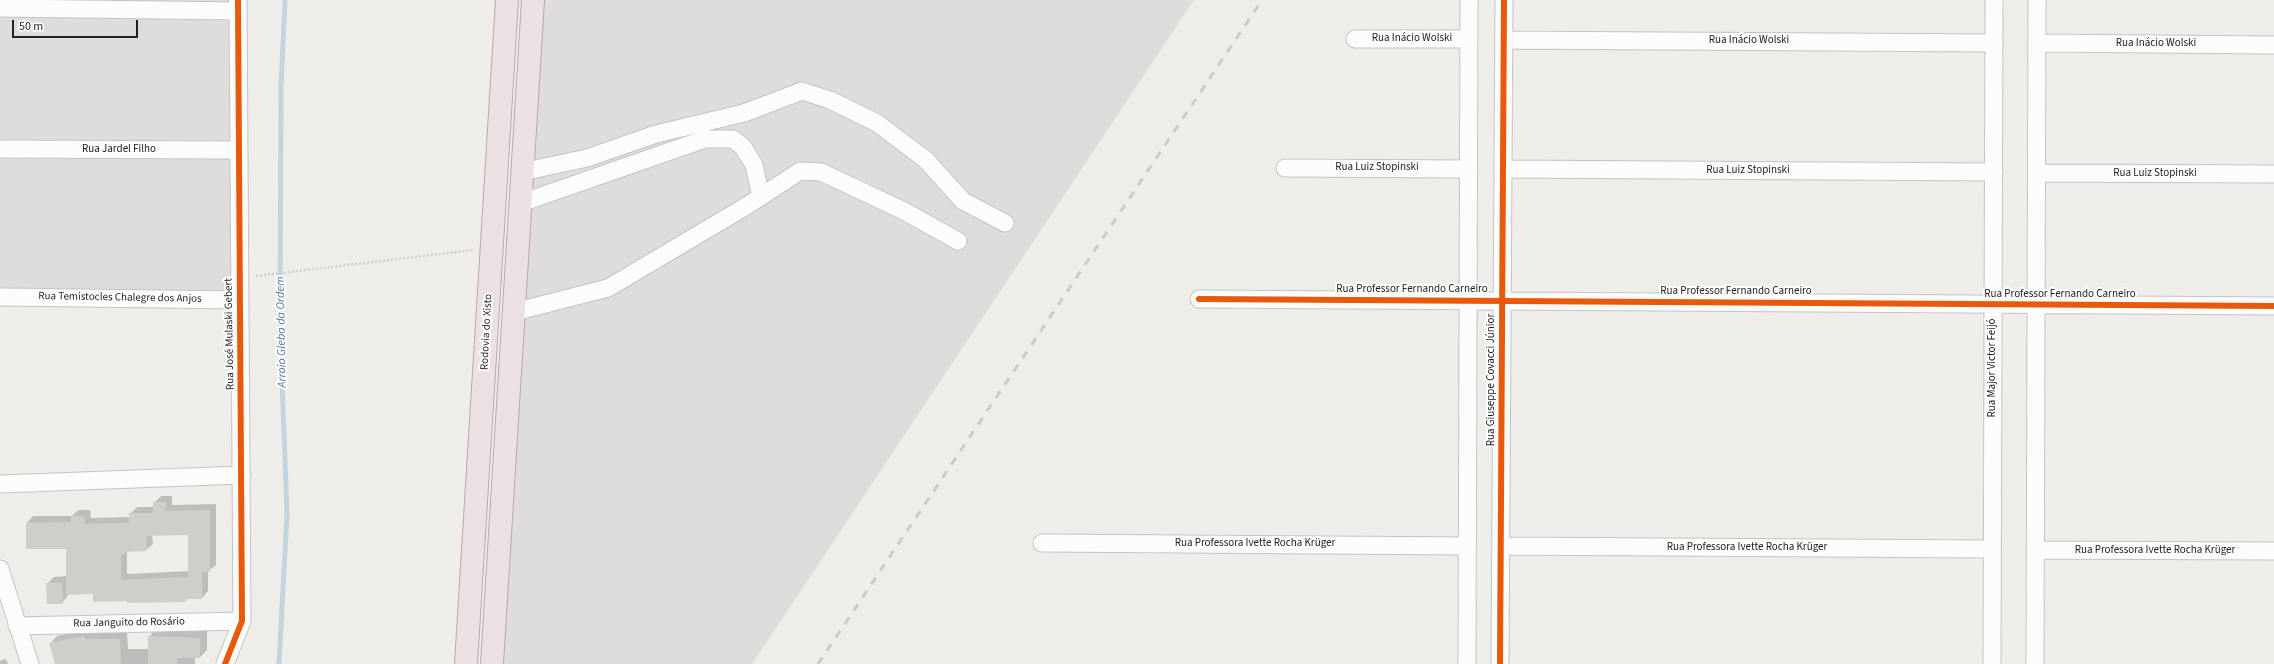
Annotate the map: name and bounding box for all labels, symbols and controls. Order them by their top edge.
scale bar [14,12,140,38]
text: 50 m [19,18,43,35]
street label: Rua Inácio Wolski [1372,32,1452,46]
street label: Rua Inácio Wolski [1709,34,1789,48]
street label: Rua Inácio Wolski [2116,37,2196,51]
street label: Rua Jardel Filho [82,143,156,157]
street label: Rua Luiz Stopinski [1335,161,1419,175]
street label: Rua Luiz Stopinski [1706,164,1790,178]
street label: Rua Luiz Stopinski [2113,167,2197,181]
water label: Arroio Gleba da Ordem [274,276,290,388]
street label: Rua José Mulaski Gebert [222,278,238,390]
street label: Rua Professor Fernando Carneiro [1336,283,1488,297]
street label: Rua Professor Fernando Carneiro [1660,285,1812,299]
street label: Rua Professor Fernando Carneiro [1984,288,2136,302]
street label: Rua Temistocles Chalegre dos Anjos [38,290,202,306]
street label: Rodovia do Xisto [478,294,496,370]
street label: Rua Giuseppe Covacci Júnior [1485,314,1499,446]
street label: Rua Major Victor Feijó [1986,318,2000,418]
street label: Rua Professora Ivette Rocha Krüger [1175,537,1335,551]
street label: Rua Professora Ivette Rocha Krüger [1667,541,1827,555]
street label: Rua Professora Ivette Rocha Krüger [2075,544,2235,558]
street label: Rua Janguito do Rosário [73,615,185,631]

